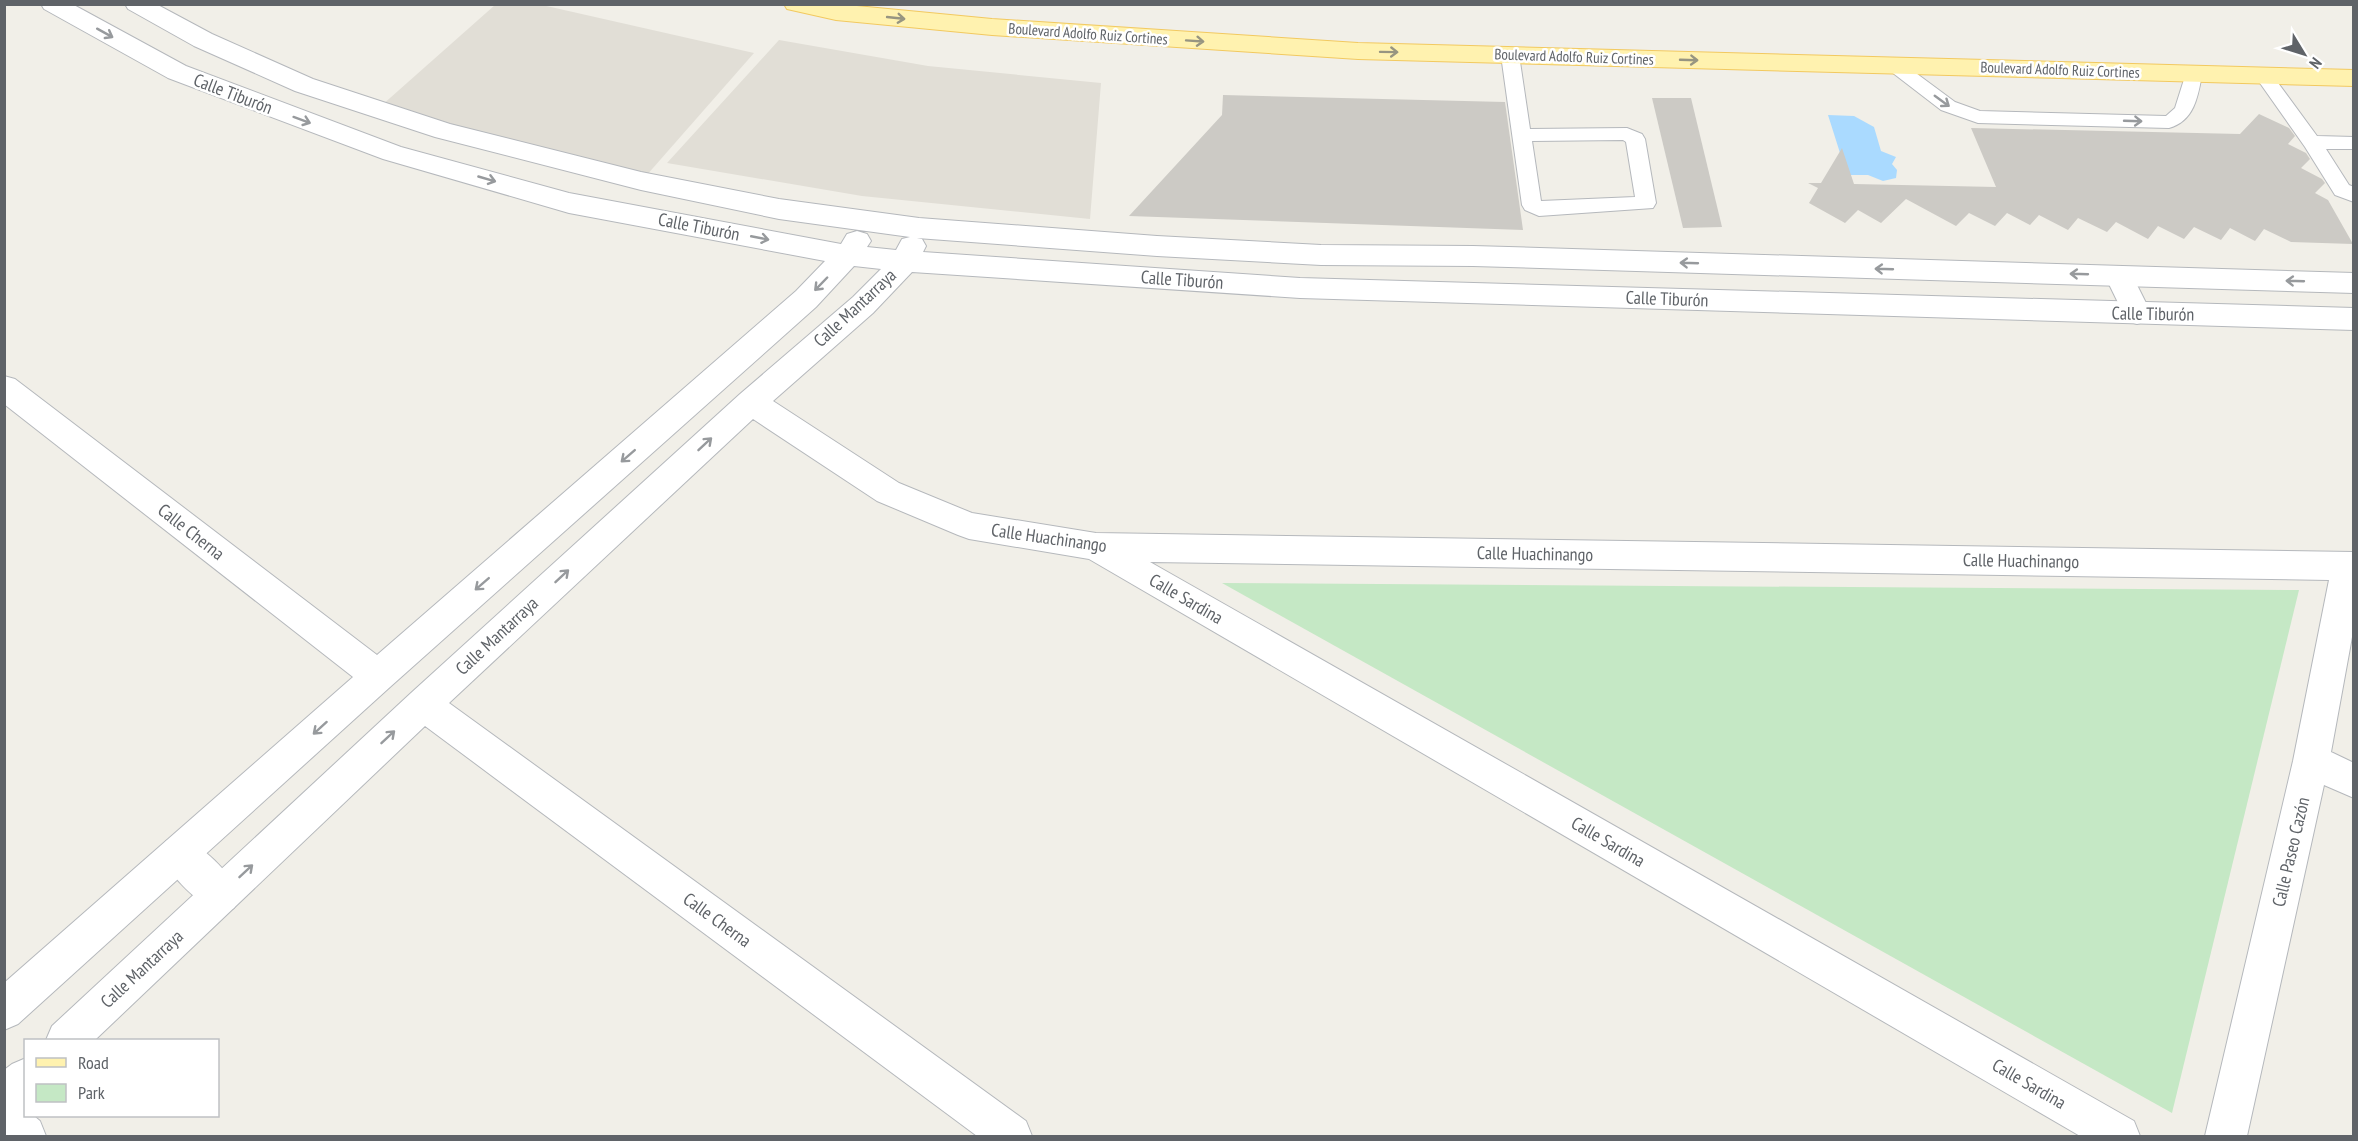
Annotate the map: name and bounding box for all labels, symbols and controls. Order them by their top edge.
one-way arrow [885,13,905,24]
street label: Boulevard Adolfo Ruiz Cortines [1008,18,1168,49]
north arrow [2274,24,2334,84]
one-way arrow [96,27,113,39]
one-way arrow [1184,35,1204,46]
street label: Boulevard Adolfo Ruiz Cortines [1494,44,1654,69]
one-way arrow [1379,47,1399,58]
text: N [2305,54,2326,73]
one-way arrow [1679,55,1699,66]
street label: Boulevard Adolfo Ruiz Cortines [1980,57,2140,82]
street label: Calle Tiburón [191,68,276,119]
one-way arrow [1934,95,1950,107]
one-way arrow [292,115,311,126]
one-way arrow [2123,115,2143,127]
one-way arrow [478,174,497,185]
street label: Calle Tiburón [656,207,742,246]
one-way arrow [750,233,769,244]
one-way arrow [1680,257,1700,269]
one-way arrow [1875,263,1895,274]
street label: Calle Mantarraya [809,264,901,352]
street label: Calle Tiburón [1140,265,1224,294]
one-way arrow [2070,269,2090,280]
one-way arrow [2286,275,2306,287]
one-way arrow [813,277,828,292]
street label: Calle Tiburón [1625,286,1709,311]
street label: Calle Tiburón [2112,301,2194,326]
one-way arrow [698,437,713,451]
one-way arrow [621,449,636,463]
street label: Calle Cherna [153,498,229,565]
street label: Calle Huachinango [990,518,1108,557]
street label: Calle Huachinango [1477,541,1594,566]
street label: Calle Huachinango [1963,548,2080,573]
street label: Calle Sardina [1145,568,1227,629]
one-way arrow [554,569,569,583]
one-way arrow [474,577,490,591]
street label: Calle Mantarraya [451,592,543,680]
one-way arrow [313,721,328,735]
one-way arrow [380,730,395,744]
street label: Calle Paseo Cazón [2267,795,2314,909]
street label: Calle Sardina [1567,811,1649,872]
one-way arrow [238,864,253,878]
street label: Calle Cherna [679,887,756,952]
street label: Calle Mantarraya [96,925,188,1013]
legend [24,1039,219,1117]
text: Road [78,1051,109,1074]
street label: Calle Sardina [1988,1053,2070,1114]
text: Park [78,1081,105,1104]

